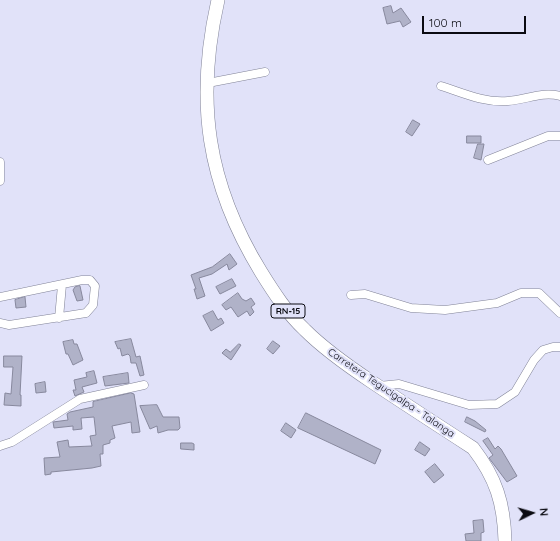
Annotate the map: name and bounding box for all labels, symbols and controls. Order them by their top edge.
scale bar [424,8,528,34]
text: 100 m [429,15,462,30]
road number: RN-15 [271,304,305,318]
street label: Carretera Tegucigalpa - Talanga [325,346,457,440]
north arrow [512,493,552,533]
text: N [537,507,551,517]

